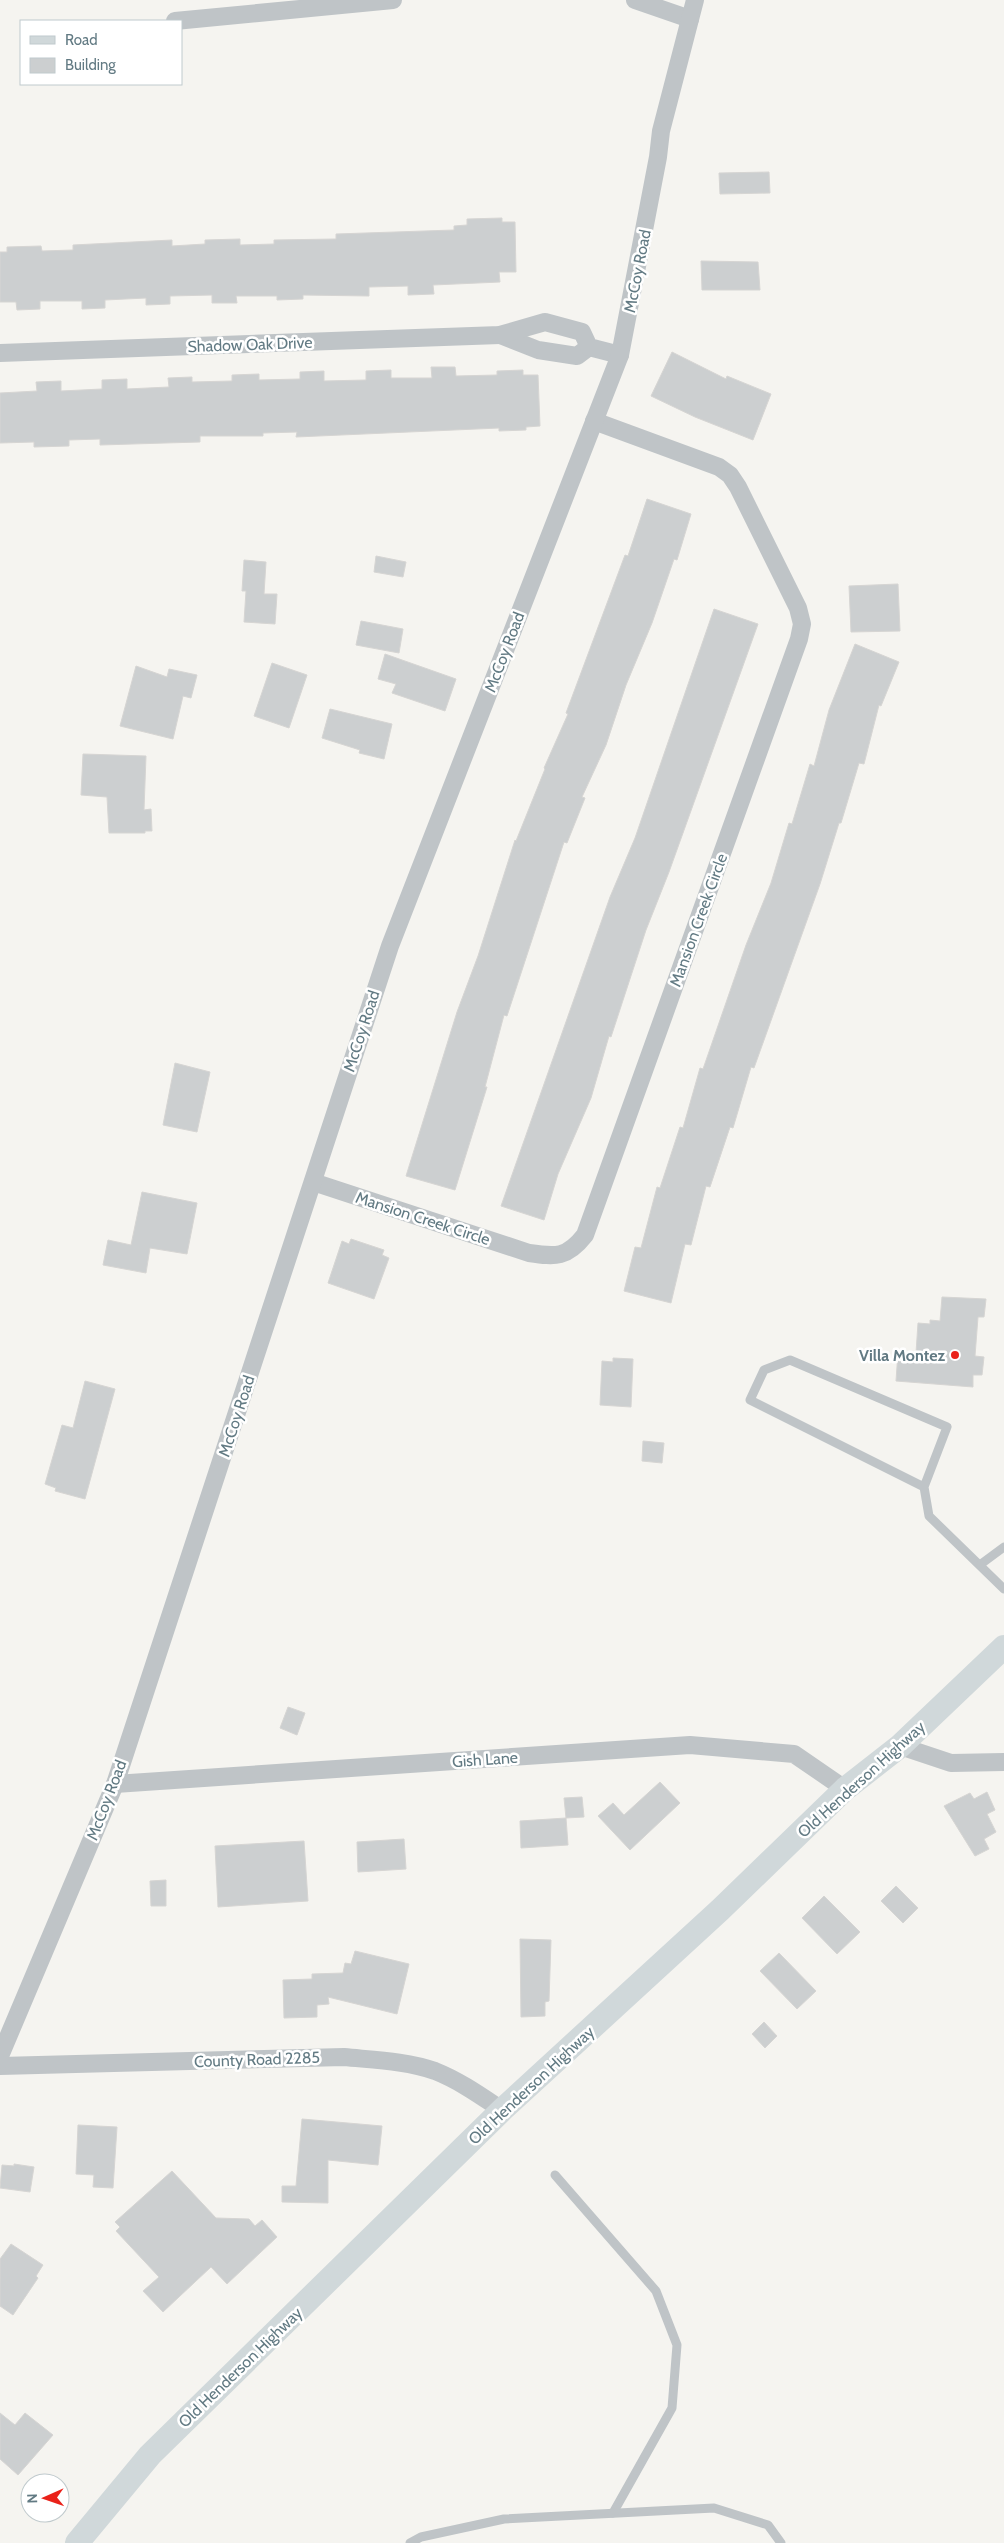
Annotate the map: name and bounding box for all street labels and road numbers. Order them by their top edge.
street label: McCoy Road [620,228,655,314]
street label: Shadow Oak Drive [187,333,313,356]
street label: McCoy Road [480,609,528,695]
street label: Mansion Creek Circle [666,851,731,989]
street label: McCoy Road [339,988,384,1074]
street label: Mansion Creek Circle [353,1188,493,1249]
street label: McCoy Road [214,1373,259,1459]
street label: Old Henderson Highway [794,1717,929,1842]
street label: Gish Lane [452,1748,519,1771]
street label: McCoy Road [82,1757,130,1843]
street label: Old Henderson Highway [465,2022,598,2148]
street label: County Road 2285 [194,2048,320,2071]
street label: Old Henderson Highway [174,2303,306,2431]

